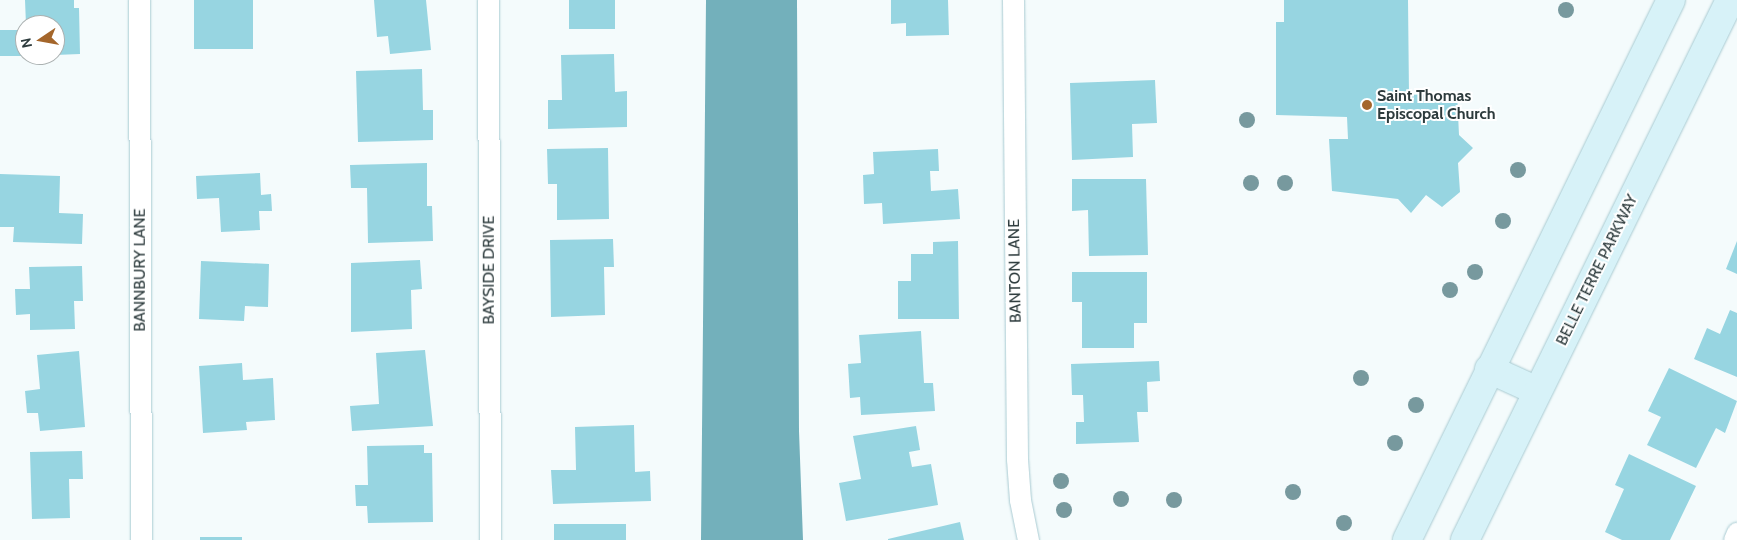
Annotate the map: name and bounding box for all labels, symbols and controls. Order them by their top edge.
north arrow [15,15,65,65]
text: N [16,36,36,50]
place label: Saint Thomas Episcopal Church [1377,86,1496,124]
marker: Saint Thomas Episcopal Church [1361,99,1373,111]
street label: BELLE TERRE PARKWAY [1552,191,1642,349]
street label: BANNBURY LANE [130,208,150,332]
street label: BAYSIDE DRIVE [479,216,499,324]
street label: BANTON LANE [1004,219,1026,323]

